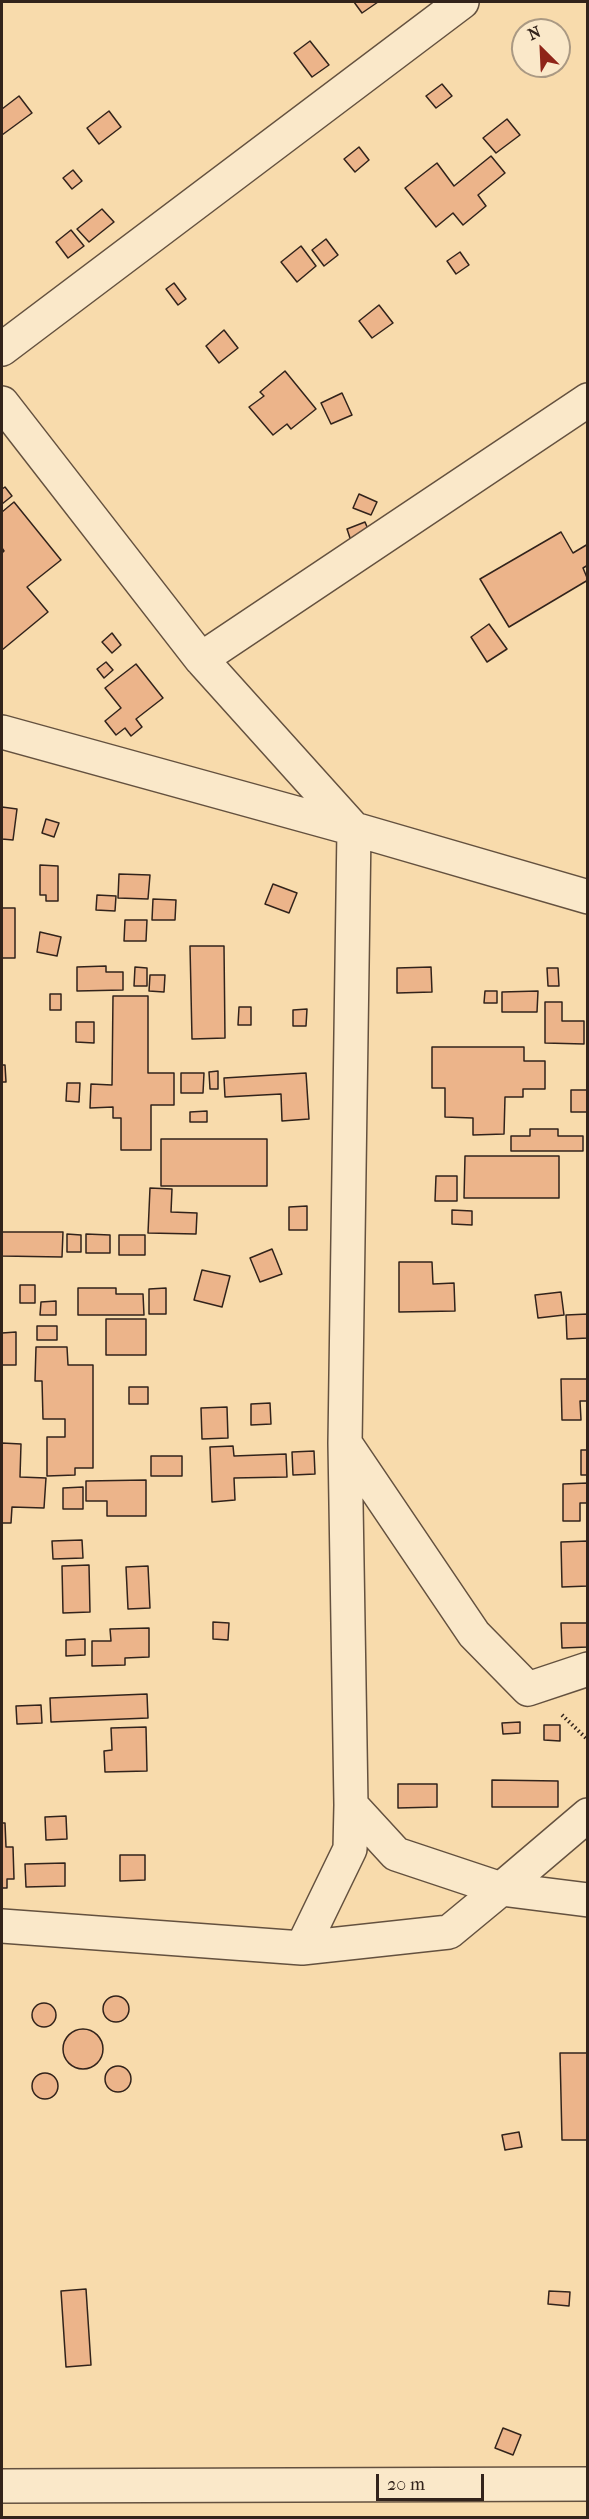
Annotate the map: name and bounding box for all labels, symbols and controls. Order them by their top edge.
north arrow [511,18,571,78]
text: N [525,22,544,44]
scale bar [379,2462,487,2500]
text: 20 m [387,2474,425,2495]

